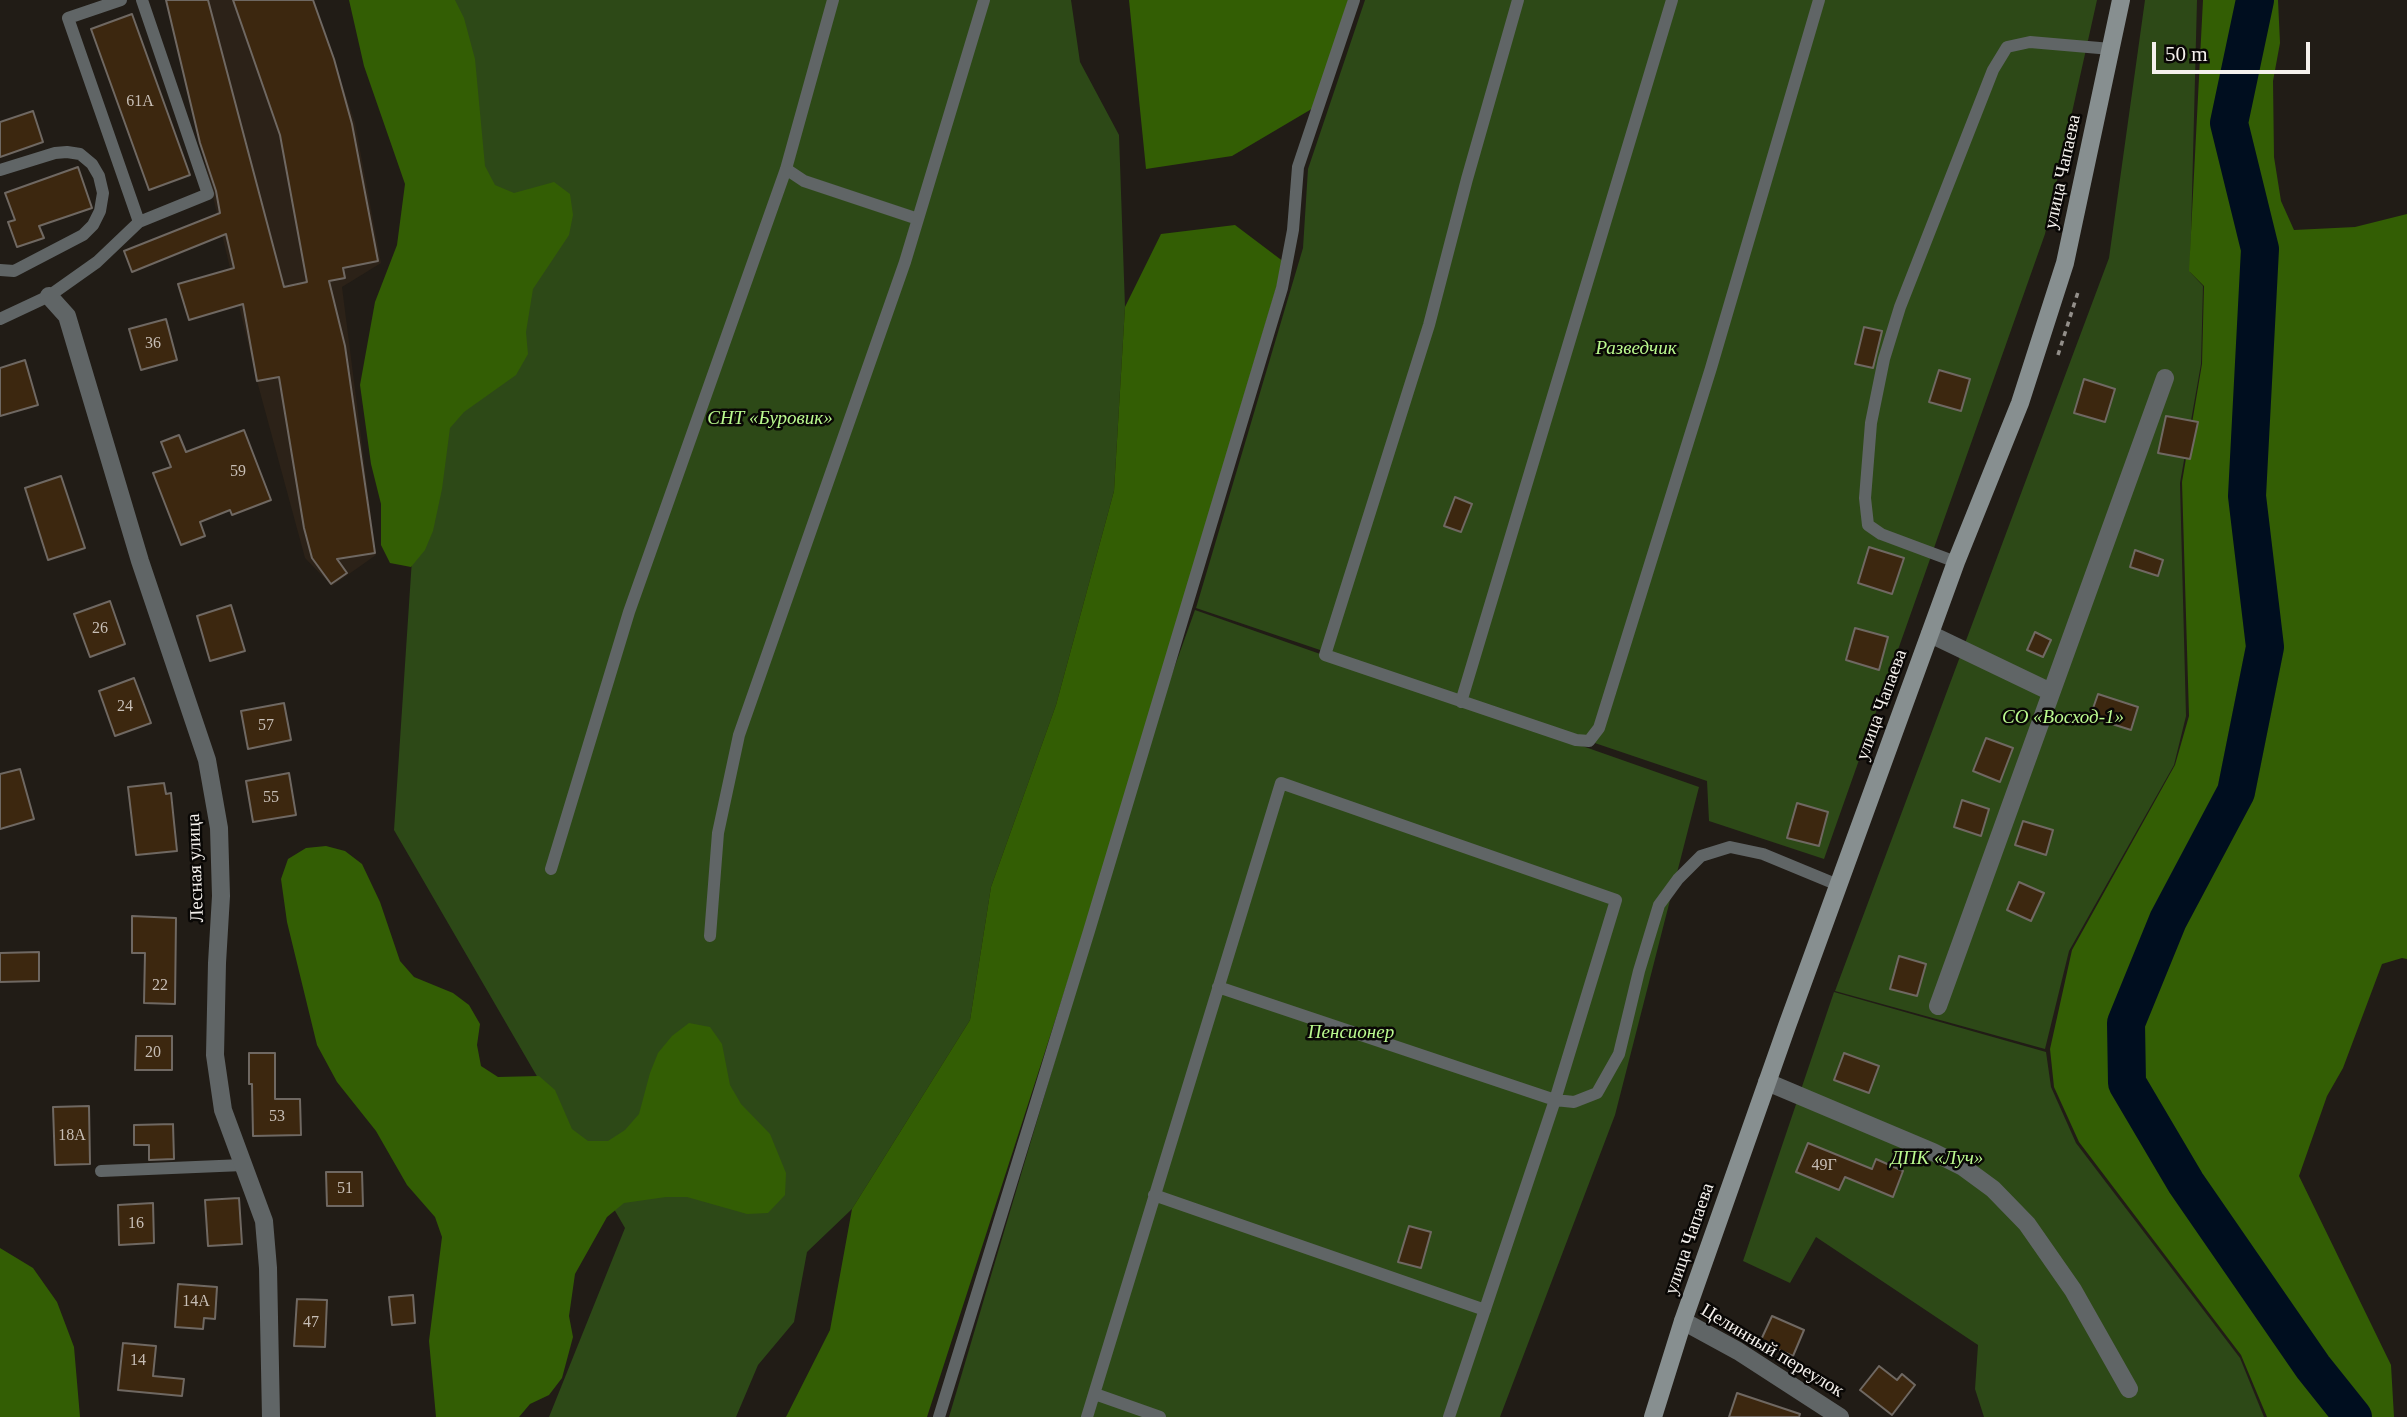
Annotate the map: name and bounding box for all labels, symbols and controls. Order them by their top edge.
scale bar [2155,28,2312,72]
text: 50 m [2165,42,2208,66]
house number: 61А [126,92,154,112]
street label: улица Чапаева [2040,113,2086,231]
house number: 36 [145,334,161,354]
park label: Разведчик [1595,338,1677,360]
park label: СНТ «Буровик» [707,408,833,430]
house number: 59 [230,462,246,482]
house number: 26 [92,619,108,639]
street label: улица Чапаева [1851,646,1913,764]
house number: 24 [117,697,133,717]
park label: СО «Восход-1» [2002,707,2124,729]
house number: 57 [258,716,274,736]
house number: 55 [263,788,279,808]
street label: Лесная улица [183,813,209,923]
house number: 22 [152,976,168,996]
park label: Пенсионер [1308,1022,1394,1044]
house number: 20 [145,1043,161,1063]
house number: 53 [269,1107,285,1127]
house number: 18А [58,1126,86,1146]
park label: ДПК «Луч» [1891,1148,1983,1170]
house number: 49Г [1811,1156,1837,1176]
house number: 51 [337,1179,353,1199]
street label: улица Чапаева [1660,1180,1720,1298]
house number: 16 [128,1214,144,1234]
house number: 14А [182,1292,210,1312]
street label: Целинный переулок [1696,1299,1848,1403]
house number: 47 [303,1313,319,1333]
house number: 14 [130,1351,146,1371]

